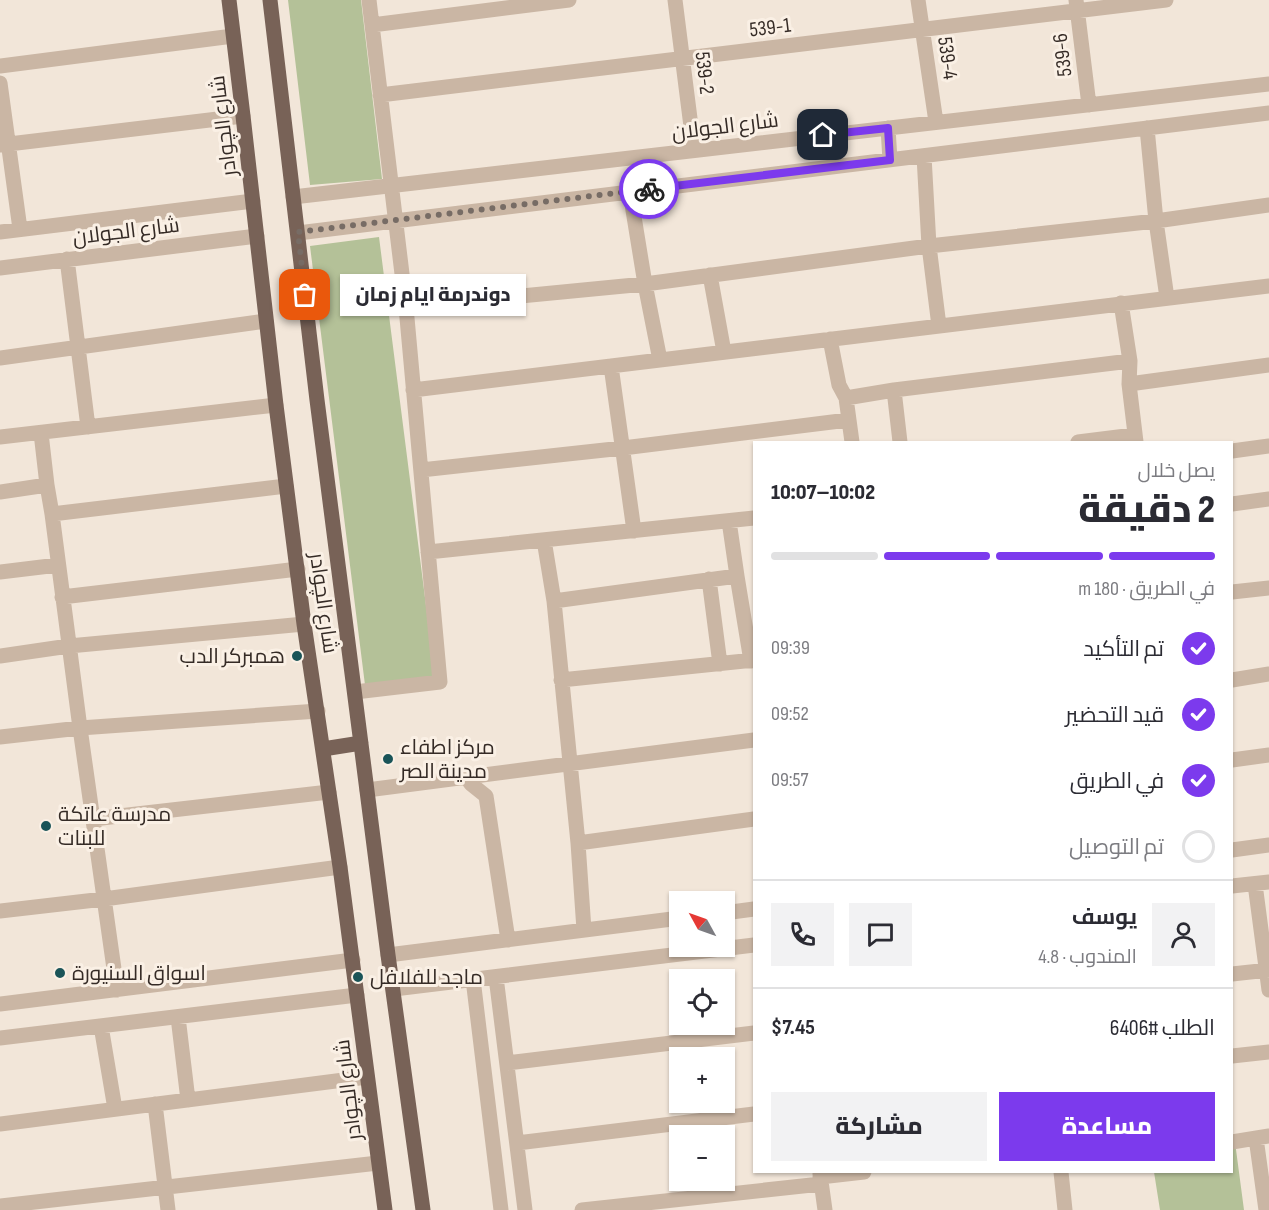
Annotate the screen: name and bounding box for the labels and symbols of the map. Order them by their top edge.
street label: 539-1 [748,12,793,42]
street label: 539-6 [1047,32,1078,78]
street label: 539-4 [932,35,963,81]
street label: 539-2 [689,50,720,96]
street label: شارع الچوادر [205,74,243,179]
street label: شارع الجولان [670,108,780,146]
pin [797,109,848,160]
courier [619,159,679,219]
street label: شارع الجولان [71,213,181,251]
pin [279,269,330,320]
callout: دوندرمة ايام زمان [341,274,527,316]
street label: شارع الچوادر [303,550,343,655]
place label: همبركر الدب [180,644,285,669]
marker: همبركر الدب [290,649,304,663]
place label: مركز اطفاء مدينة الصر [399,735,495,784]
marker: مركز اطفاء مدينة الصر [381,752,395,766]
place label: مدرسة عاتكة للبنات [58,802,171,851]
marker: مدرسة عاتكة للبنات [39,819,53,833]
north arrow [669,891,735,957]
place label: اسواق السنيورة [72,961,206,986]
place label: ماجد للفلافل [370,965,483,990]
marker: اسواق السنيورة [53,966,67,980]
marker: ماجد للفلافل [351,970,365,984]
street label: شارع الچوادر [330,1038,368,1143]

